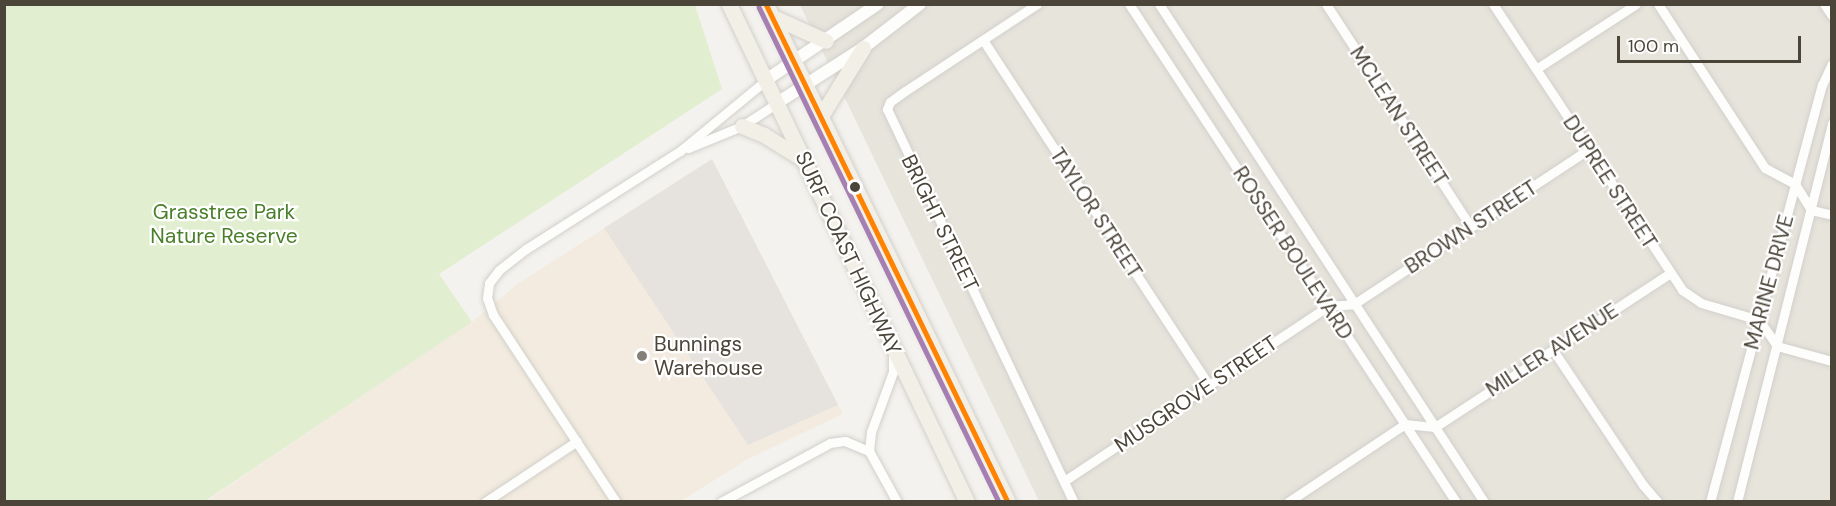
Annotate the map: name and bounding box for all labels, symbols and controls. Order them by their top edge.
scale bar [1620,24,1804,62]
text: 100 m [1628,34,1679,58]
street label: MCLEAN STREET [1345,42,1453,190]
street label: DUPREE STREET [1558,111,1662,253]
street label: TAYLOR STREET [1044,143,1148,283]
street label: SURF COAST HIGHWAY [790,147,906,359]
street label: BRIGHT STREET [896,150,984,296]
street label: ROSSER BOULEVARD [1228,162,1358,344]
street label: BROWN STREET [1400,175,1542,279]
unlabelled marker [849,181,861,193]
park label: Grasstree Park Nature Reserve [150,199,298,249]
street label: MARINE DRIVE [1739,212,1799,352]
street label: MILLER AVENUE [1481,298,1623,402]
street label: MUSGROVE STREET [1110,330,1282,458]
place label: Bunnings Warehouse [654,331,763,381]
marker: Bunnings Warehouse [635,349,649,363]

